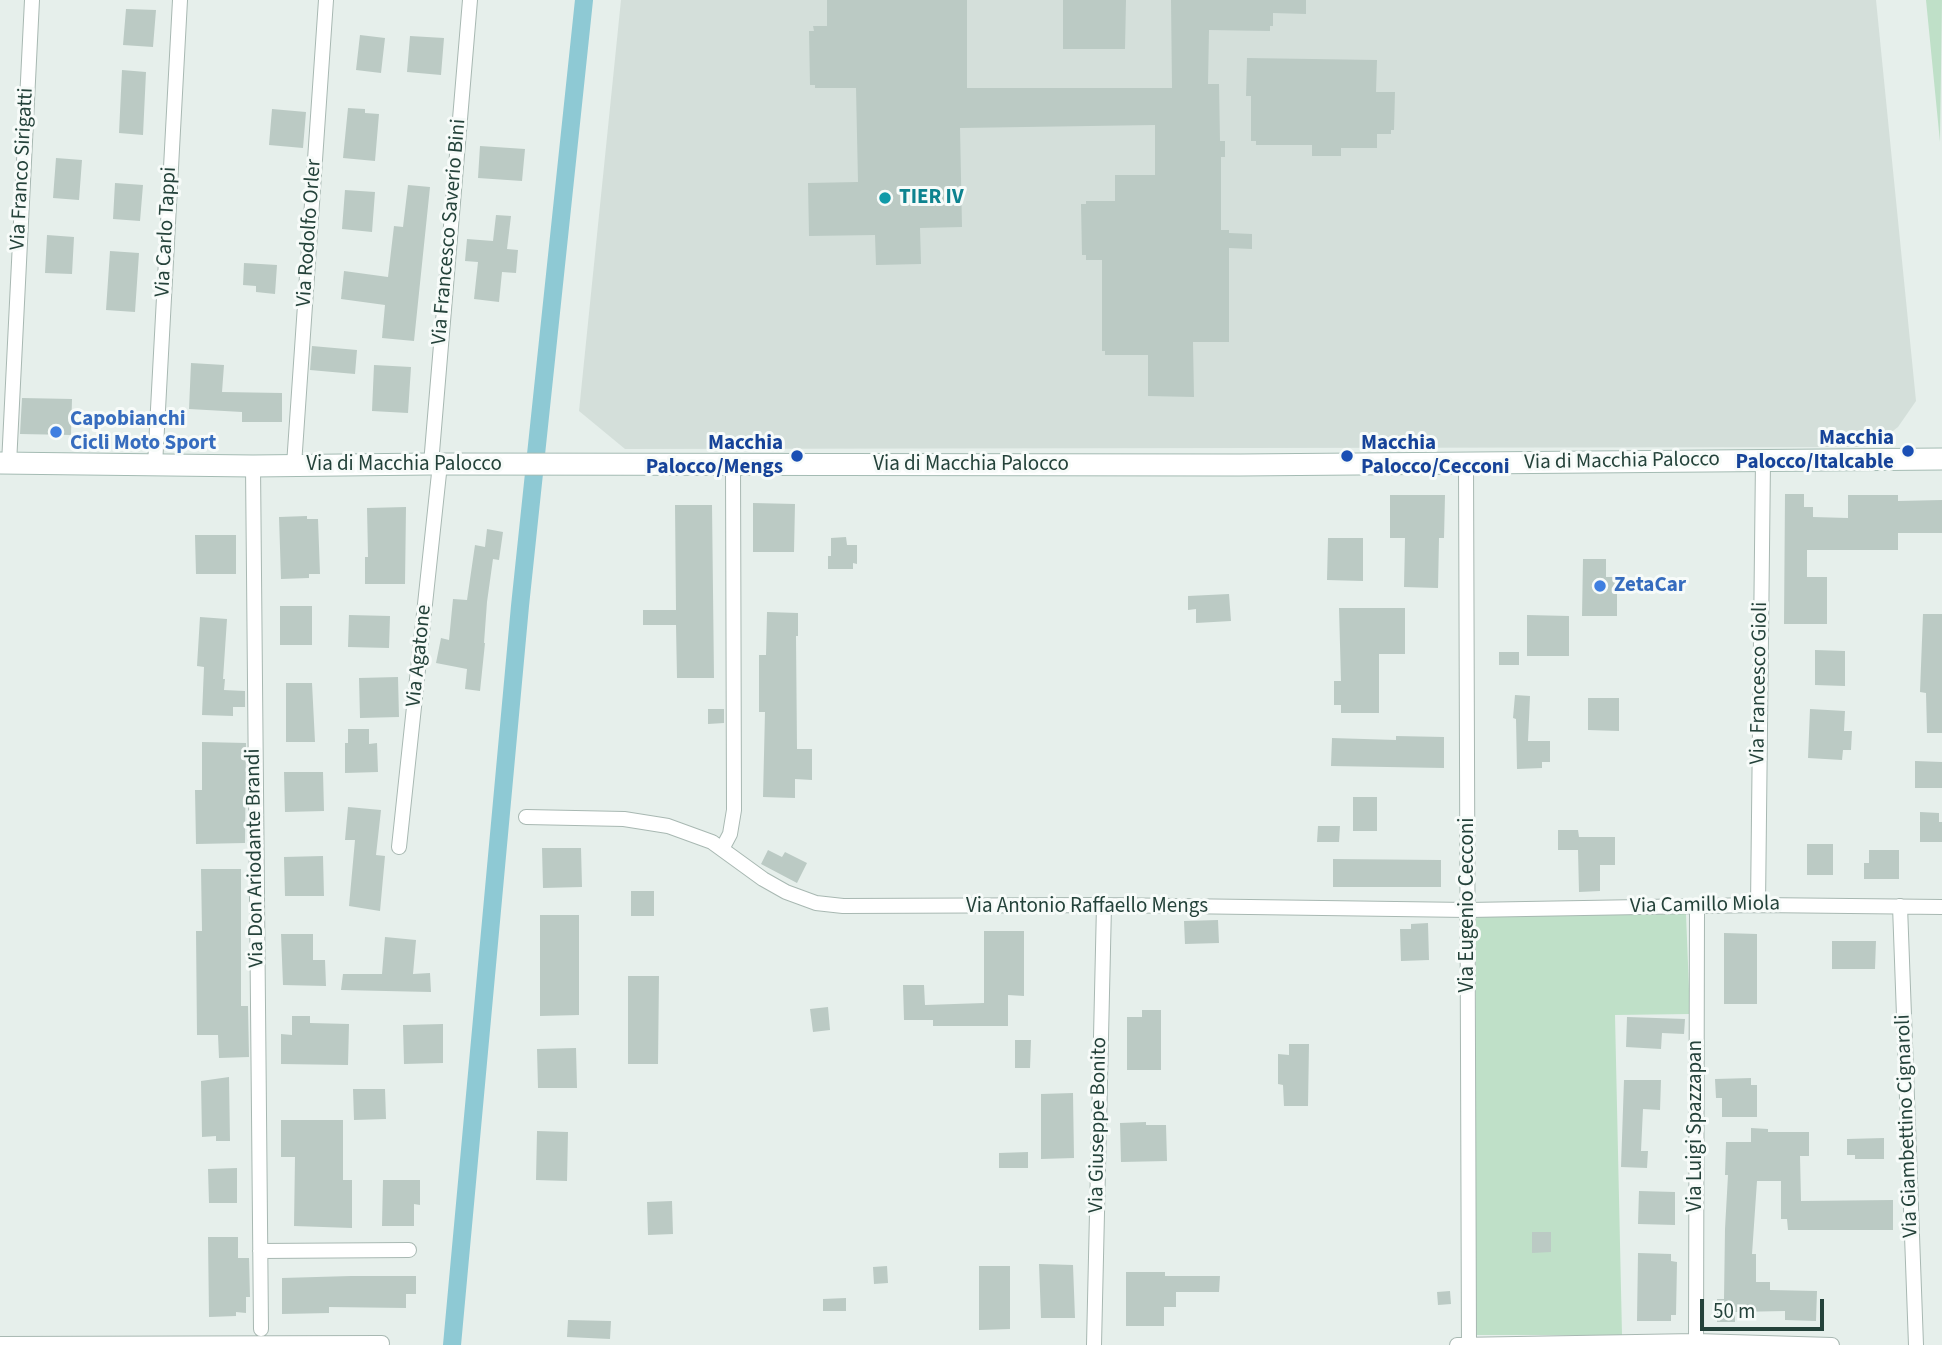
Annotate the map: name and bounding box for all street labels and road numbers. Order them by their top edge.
street label: Via Franco Sirigatti [6,87,40,251]
street label: Via Francesco Saverio Bini [428,118,472,346]
street label: Via Rodolfo Orler [292,158,328,308]
street label: Via Carlo Tappi [151,166,183,298]
street label: Via di Macchia Palocco [1524,448,1720,476]
street label: Via di Macchia Palocco [306,452,502,478]
street label: Via di Macchia Palocco [873,452,1069,478]
street label: Via Francesco Gioli [1746,601,1774,765]
street label: Via Agatone [402,604,438,708]
street label: Via Don Ariodante Brandi [241,748,271,968]
street label: Via Eugenio Cecconi [1455,818,1481,992]
street label: Via Camillo Miola [1630,892,1780,920]
street label: Via Antonio Raffaello Mengs [966,894,1208,920]
street label: Via Giambettino Cignaroli [1892,1014,1924,1238]
street label: Via Giuseppe Bonito [1085,1037,1113,1213]
street label: Via Luigi Spazzapan [1683,1040,1709,1212]

